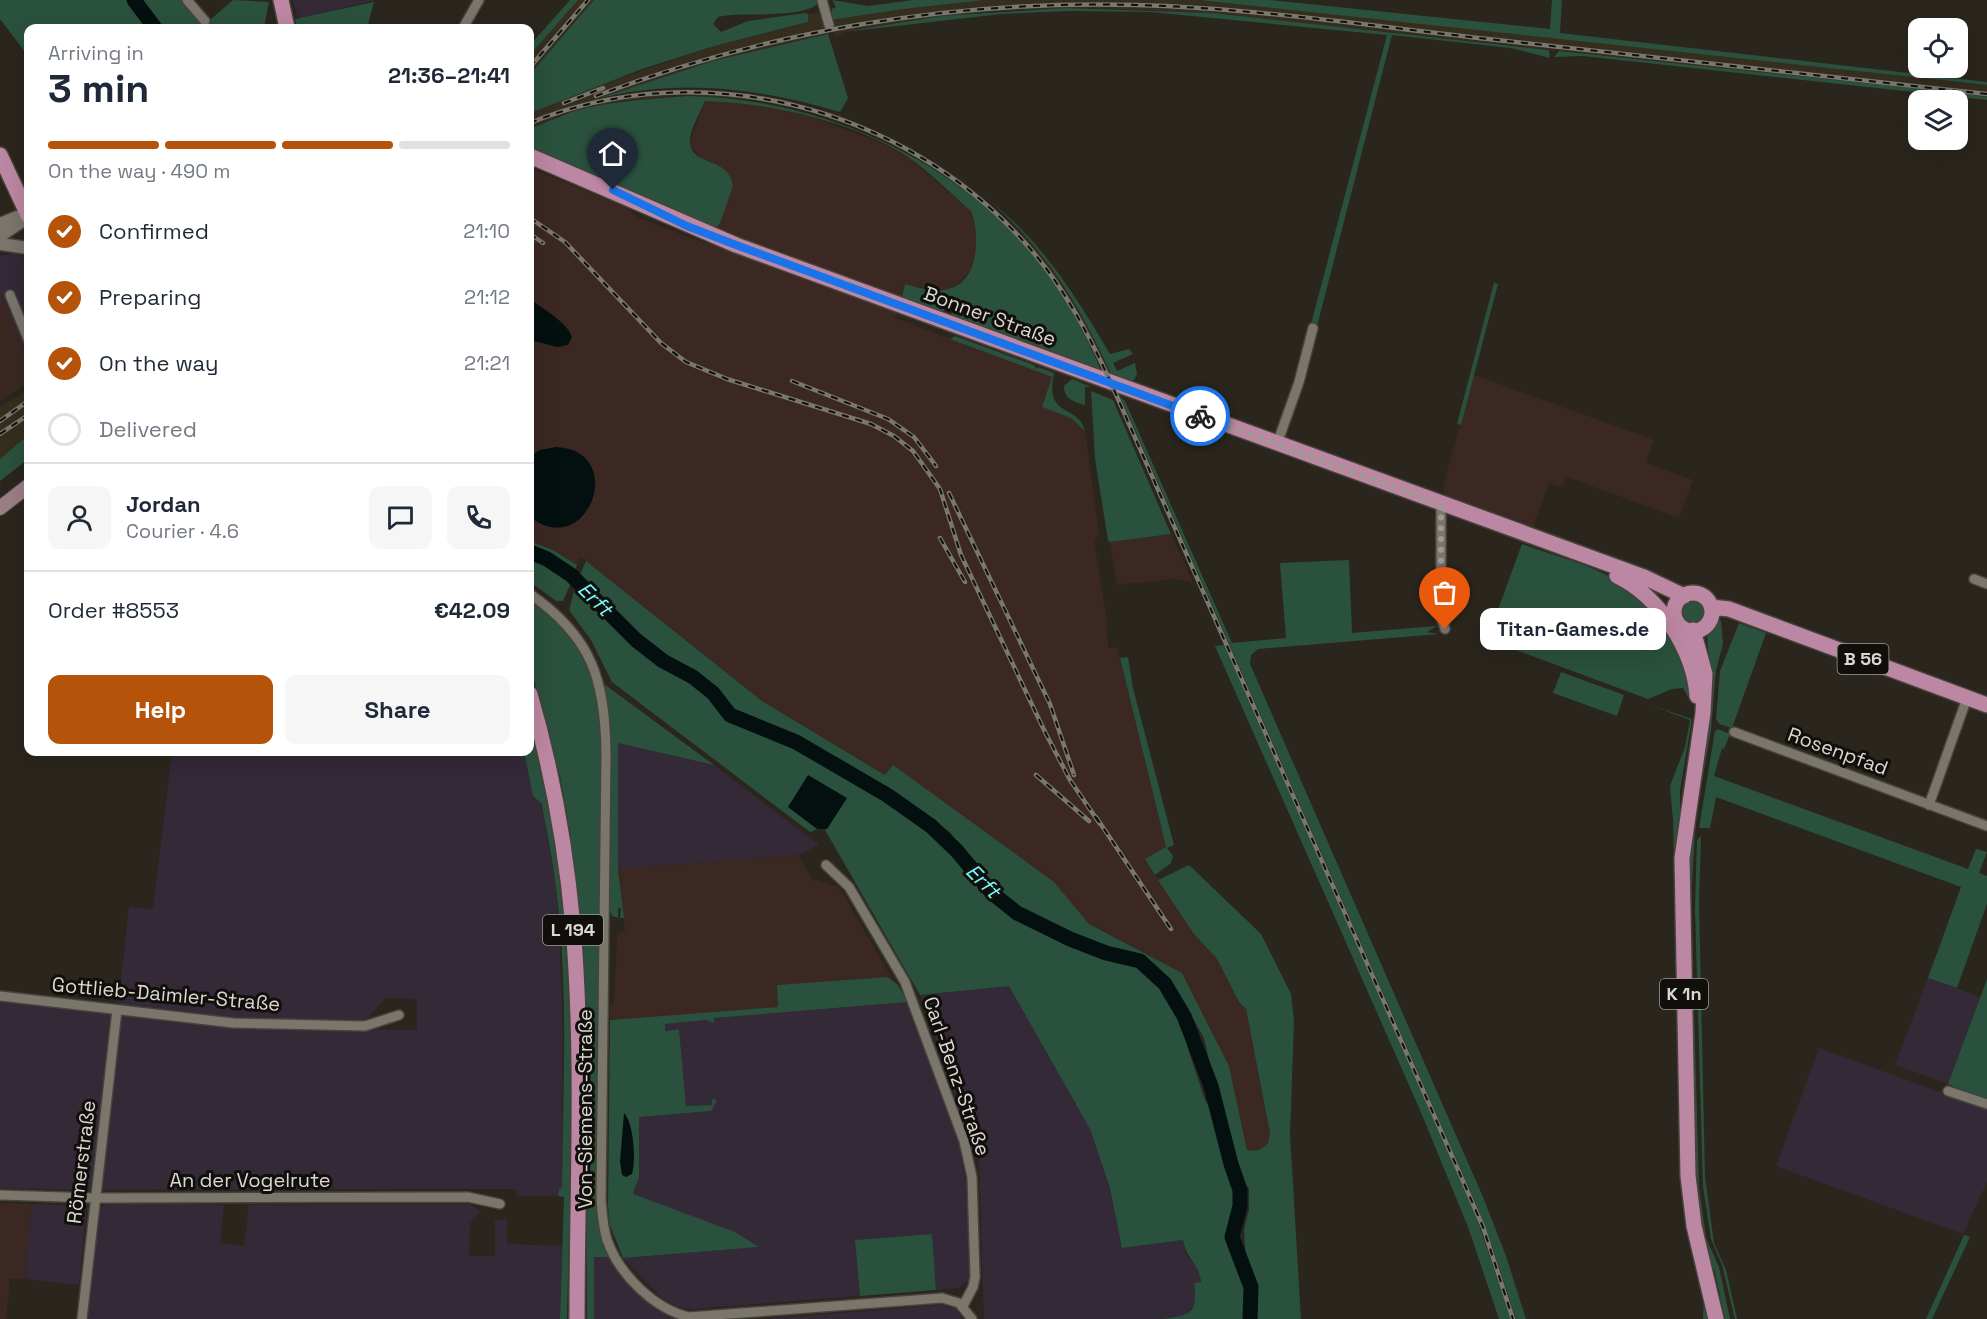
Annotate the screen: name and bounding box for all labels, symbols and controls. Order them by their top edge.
map controls [1908,18,1968,150]
button: locate [1908,18,1968,78]
text: Arriving in [48,40,144,66]
text: 21:36–21:41 [388,61,510,89]
text: 3 min [48,64,149,113]
button: layers [1908,90,1968,150]
pin [587,128,638,190]
icon: home [596,137,629,170]
text: On the way · 490 m [48,158,230,184]
icon: check [48,215,81,248]
text: Confirmed [99,217,209,245]
text: 21:10 [463,218,510,244]
street label: Bonner Straße [920,280,1060,352]
icon: check [48,281,81,314]
text: Preparing [99,283,201,311]
text: 21:12 [464,284,510,310]
icon: check [48,347,81,380]
text: On the way [99,349,218,377]
text: 21:21 [464,350,510,376]
courier [1170,386,1230,446]
icon: bike [1184,400,1217,433]
text: Delivered [99,415,197,443]
button: person [48,486,111,549]
button: chat [369,486,432,549]
button: phone [447,486,510,549]
text: Jordan [126,490,201,518]
text: Courier · 4.6 [126,518,239,544]
pin [1419,567,1470,629]
water label: Erft [572,576,620,623]
icon: bag [1428,576,1461,609]
text: Order #8553 [48,596,179,624]
text: €42.09 [434,596,510,624]
callout: Titan-Games.de [1481,608,1667,650]
text: Titan-Games.de [1497,616,1649,642]
road number: B 56 [1838,644,1888,674]
button: Help [48,675,273,744]
button: Share [285,675,510,744]
street label: Rosenpfad [1784,721,1892,781]
water label: Erft [960,858,1008,905]
road number: L 194 [543,915,603,945]
street label: Gottlieb-Daimler-Straße [51,971,281,1017]
road number: K 1n [1660,979,1708,1009]
street label: Carl-Benz-Straße [918,993,996,1159]
street label: Von-Siemens-Straße [572,1009,598,1209]
street label: Römerstraße [61,1099,101,1225]
street label: An der Vogelrute [169,1167,331,1193]

